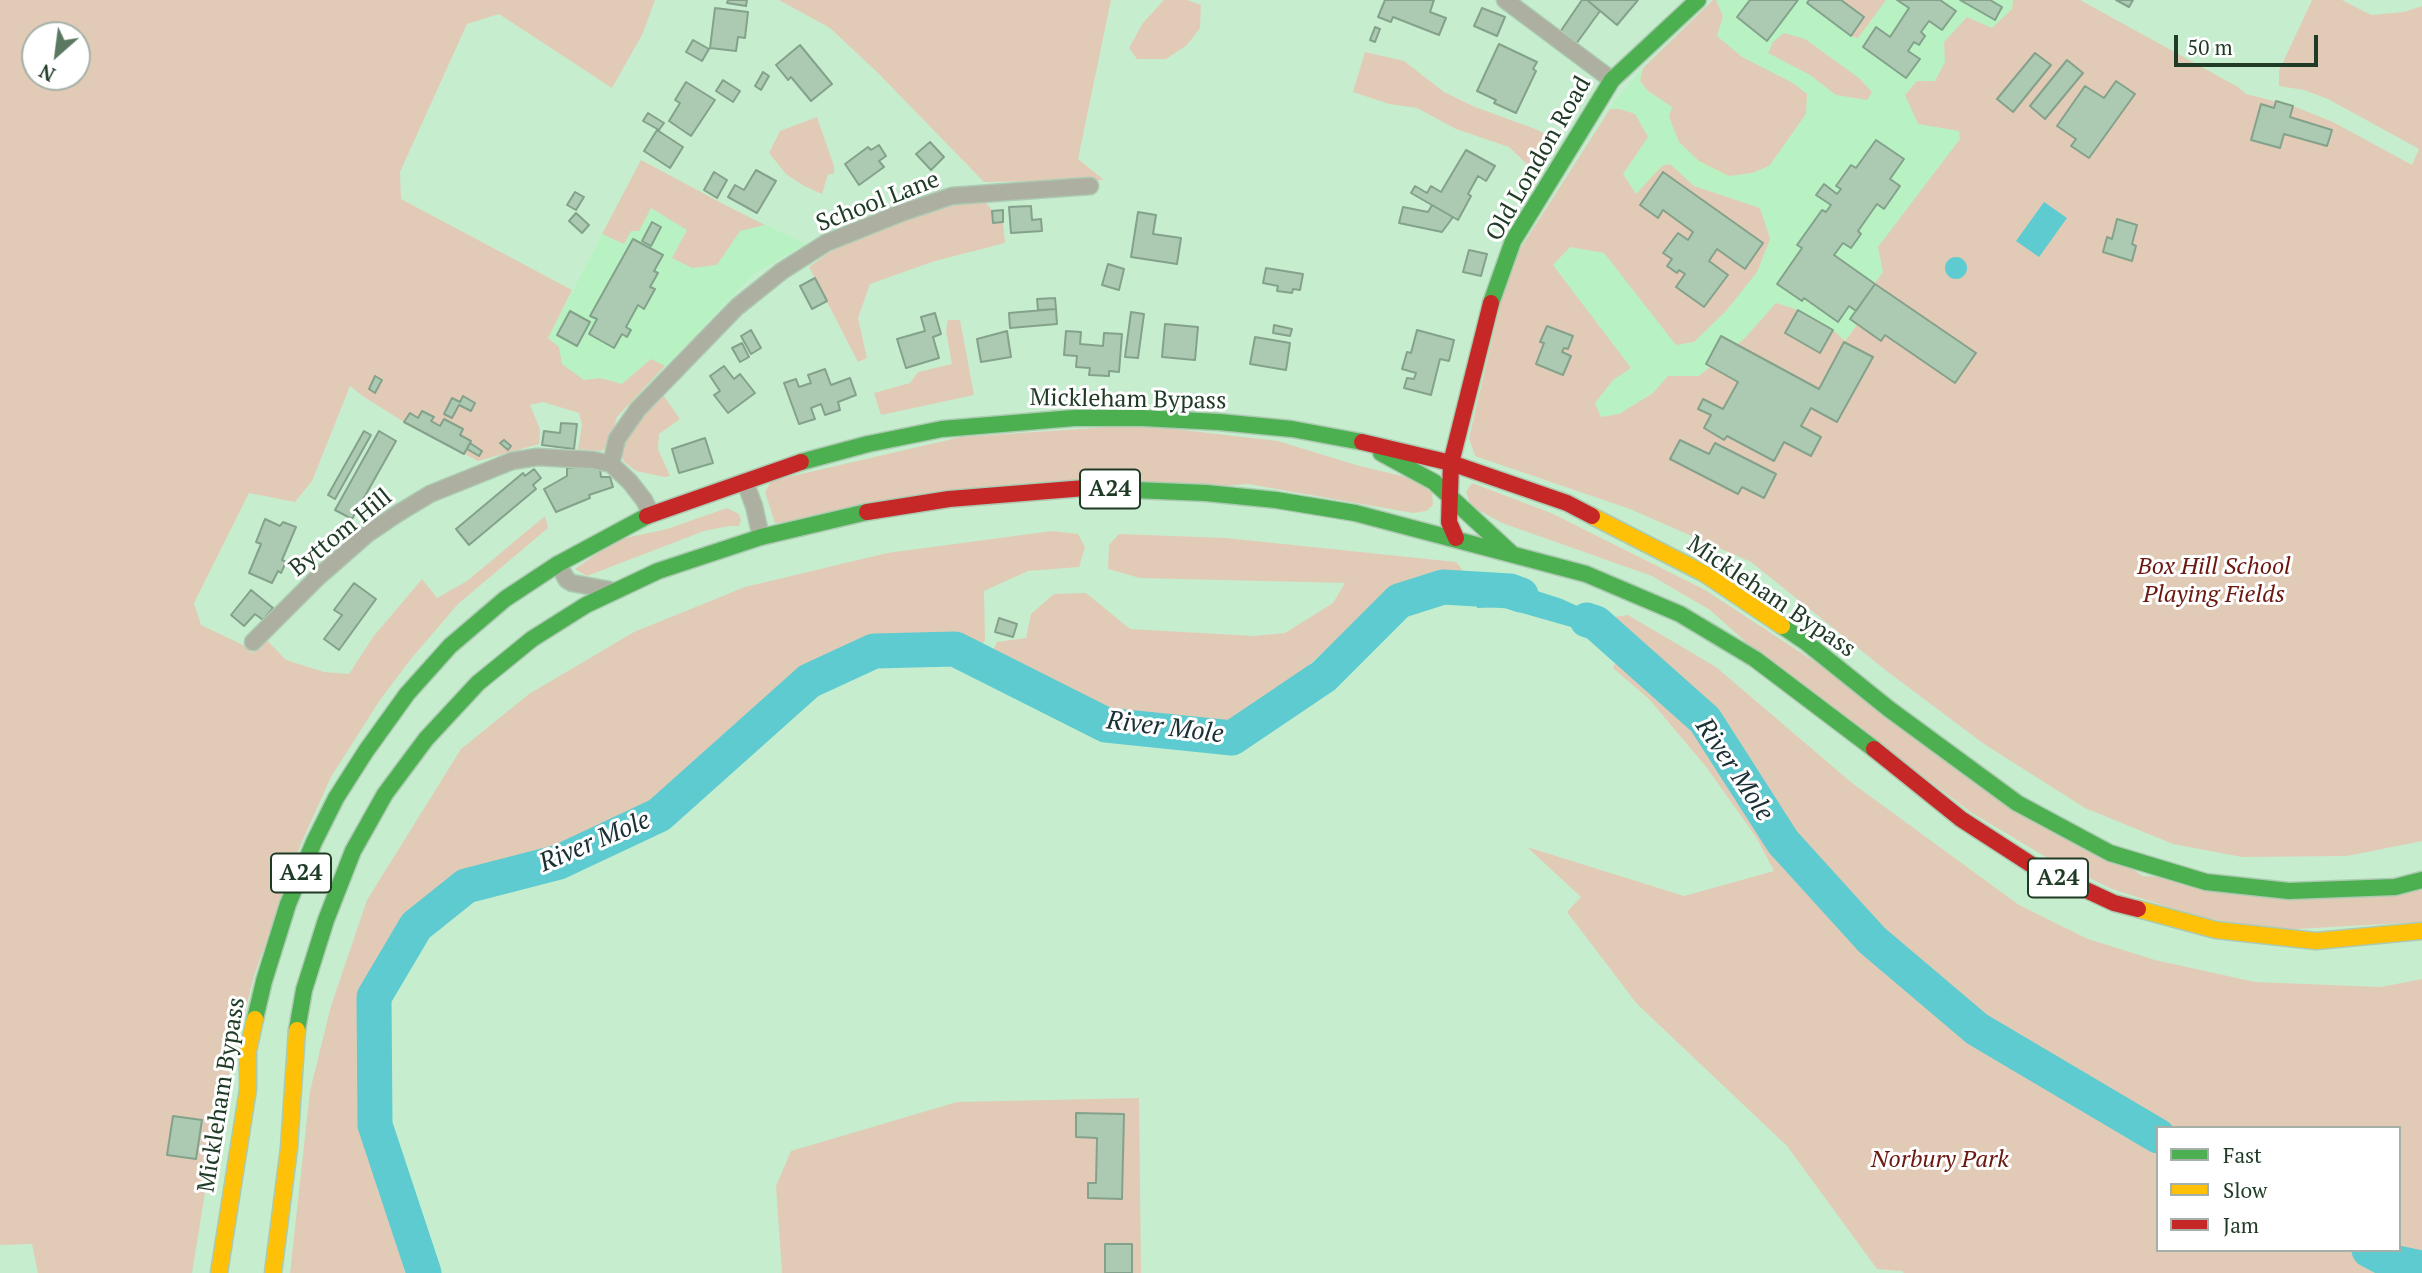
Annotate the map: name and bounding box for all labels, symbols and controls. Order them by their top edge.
north arrow [21,21,91,91]
scale bar [2177,21,2320,65]
text: 50 m [2187,33,2233,61]
text: N [35,59,59,88]
street label: Old London Road [1480,72,1598,246]
street label: School Lane [812,165,944,239]
street label: Mickleham Bypass [1029,384,1227,416]
road number: A24 [1080,470,1140,509]
street label: Byttom Hill [284,483,398,583]
street label: Mickleham Bypass [1681,530,1861,664]
park label: Box Hill School Playing Fields [2137,553,2291,609]
water label: River Mole [1105,705,1225,751]
water label: River Mole [1688,713,1780,827]
water label: River Mole [535,805,655,879]
road number: A24 [271,853,331,892]
road number: A24 [2028,858,2088,898]
street label: Mickleham Bypass [192,995,252,1195]
legend [2156,1126,2401,1252]
text: Fast [2223,1141,2262,1169]
park label: Norbury Park [1871,1146,2009,1174]
text: Slow [2223,1176,2267,1204]
text: Jam [2223,1211,2259,1239]

